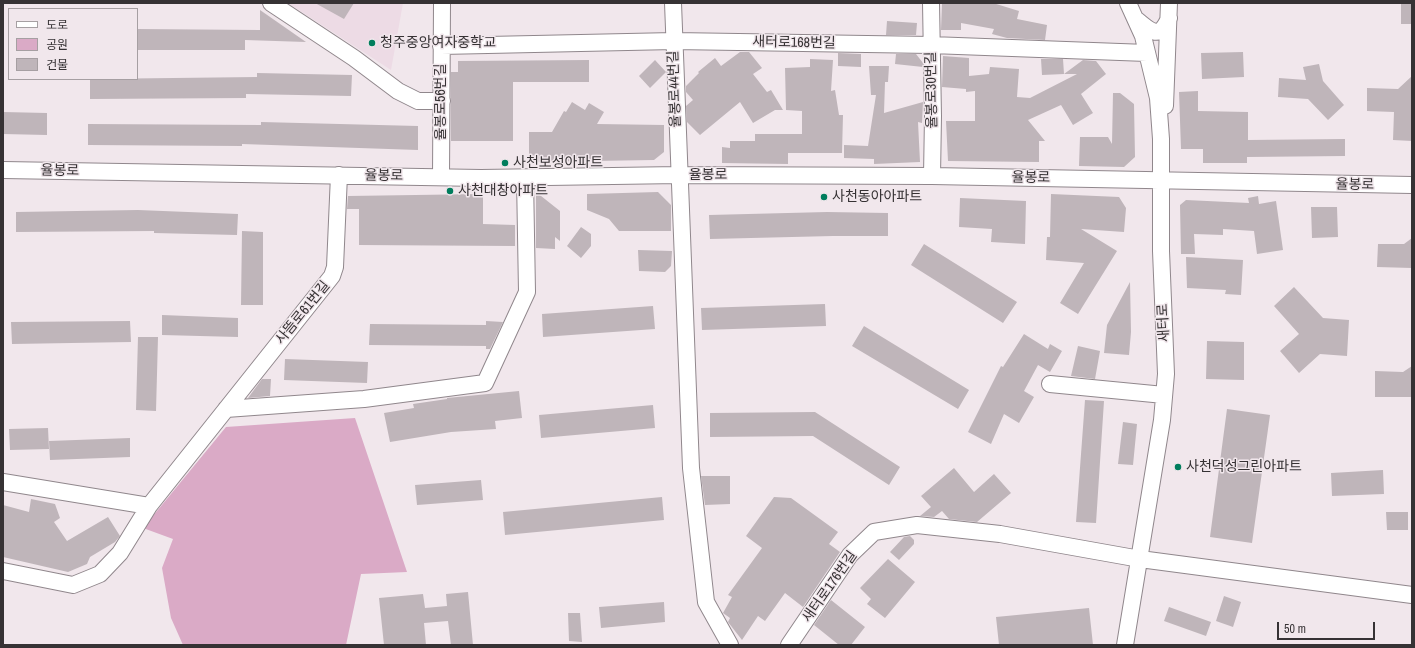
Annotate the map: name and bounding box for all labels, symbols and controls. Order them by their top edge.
legend [8,8,138,80]
text: 도로 [46,17,68,33]
street label: 새터로168번길 [752,34,836,52]
place label: 청주중앙여자중학교 [380,35,496,51]
text: 공원 [46,37,68,53]
marker: 청주중앙여자중학교 [367,38,377,48]
street label: 율봉로44번길 [665,50,685,128]
street label: 율봉로30번길 [923,51,941,129]
text: 건물 [46,57,68,73]
street label: 율봉로56번길 [433,63,449,141]
place label: 사천보성아파트 [513,155,603,171]
marker: 사천보성아파트 [500,158,510,168]
street label: 율봉로 [41,162,79,180]
street label: 율봉로 [365,167,403,185]
street label: 율봉로 [689,167,727,183]
street label: 율봉로 [1012,169,1050,187]
street label: 율봉로 [1336,176,1374,194]
place label: 사천대창아파트 [458,183,548,199]
marker: 사천대창아파트 [445,186,455,196]
place label: 사천동아아파트 [832,189,922,205]
marker: 사천동아아파트 [819,192,829,202]
street label: 사뜸로61번길 [272,278,334,348]
street label: 새터로 [1155,303,1173,343]
place label: 사천덕성그린아파트 [1186,459,1302,475]
marker: 사천덕성그린아파트 [1173,462,1183,472]
street label: 새터로176번길 [799,548,861,626]
scale bar [1279,614,1377,640]
text: 50 m [1284,621,1306,637]

